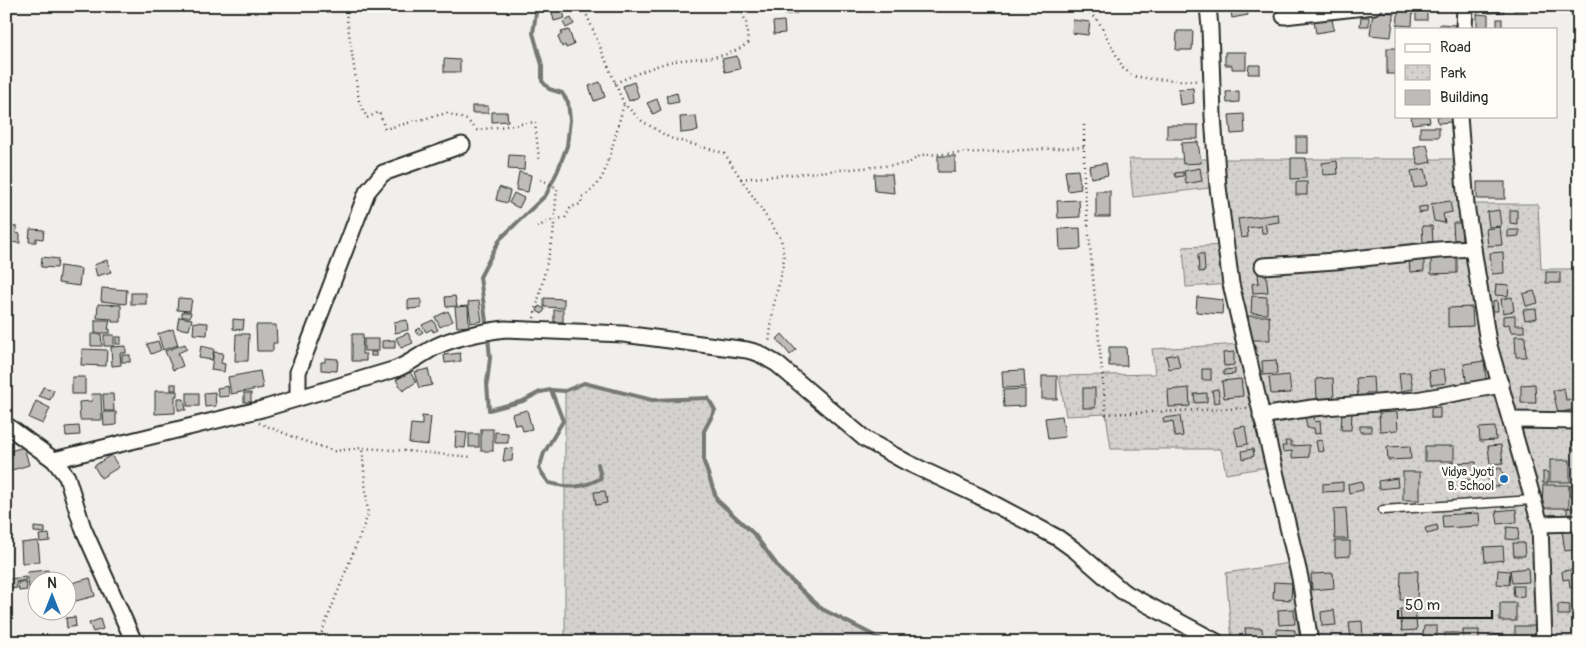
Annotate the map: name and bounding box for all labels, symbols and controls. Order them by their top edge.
legend [1395,28,1558,118]
text: Road [1440,38,1471,57]
text: Park [1440,64,1467,83]
text: Building [1440,88,1488,107]
place label: Vidya Jyoti B. School [1441,465,1494,494]
marker: Vidya Jyoti B. School [1498,473,1510,485]
north arrow [28,570,78,620]
text: N [47,575,57,592]
scale bar [1398,588,1491,620]
text: 50 m [1405,596,1440,615]

